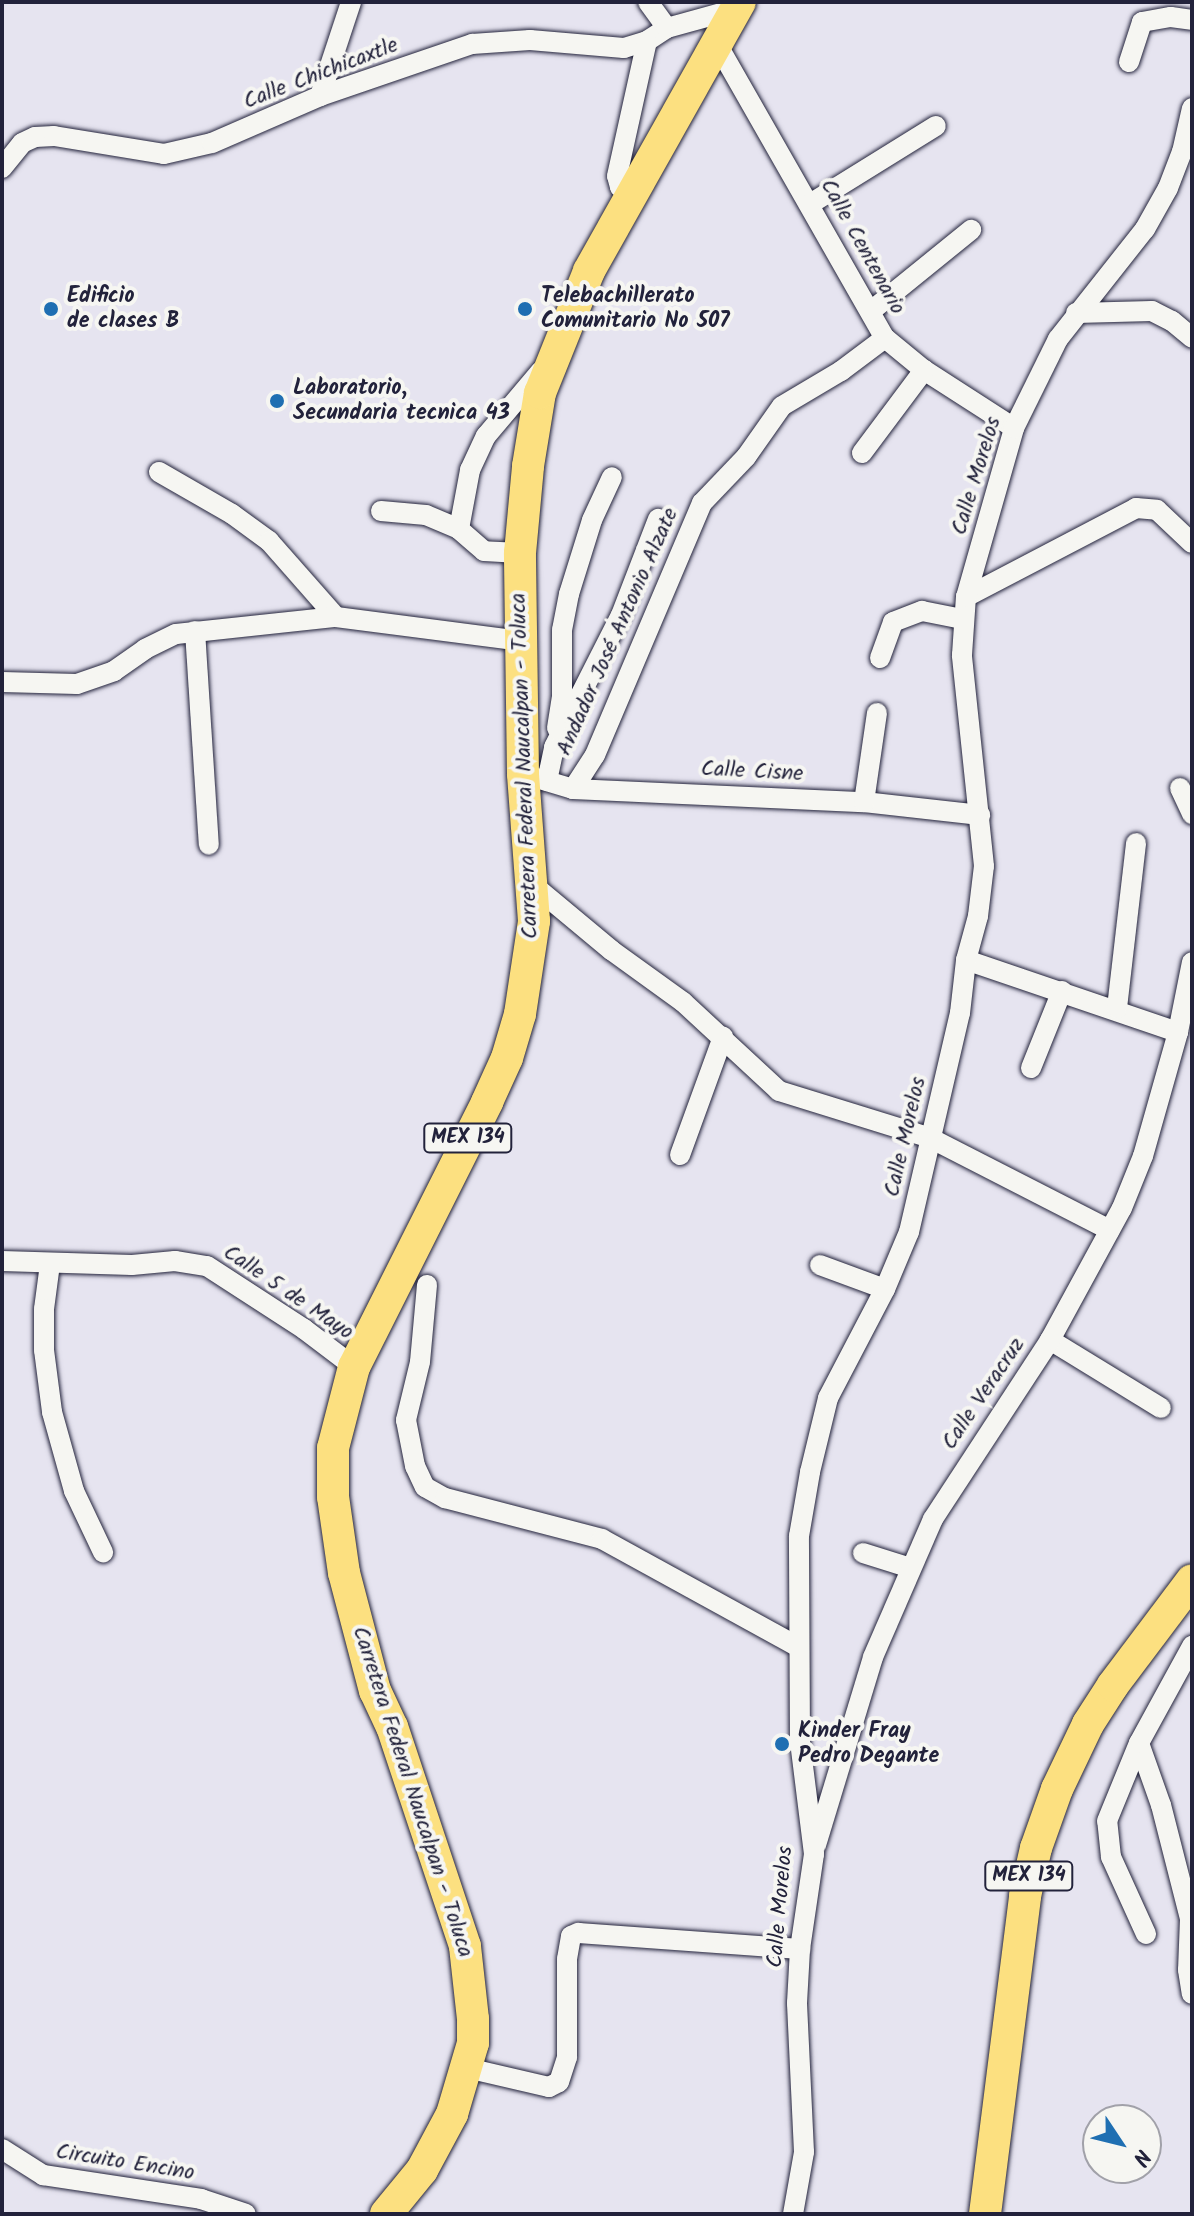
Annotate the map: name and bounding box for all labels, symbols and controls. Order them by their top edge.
street label: Calle Chichicaxtle [240,32,402,116]
street label: Calle Centenario [814,175,910,319]
place label: Edificio de clases B [67,283,179,334]
place label: Telebachillerato Comunitario No 507 [541,283,730,334]
marker: Edificio de clases B [42,300,60,318]
marker: Telebachillerato Comunitario No 507 [516,300,534,318]
place label: Laboratorio, Secundaria tecnica 43 [293,375,510,426]
marker: Laboratorio, Secundaria tecnica 43 [268,392,286,410]
street label: Calle Morelos [947,414,1007,538]
street label: Andador José Antonio Alzate [551,504,685,760]
street label: Carretera Federal Naucalpan - Toluca [506,592,544,940]
street label: Calle Cisne [700,756,804,788]
street label: Calle Morelos [879,1074,933,1200]
road number: MEX 134 [422,1122,514,1154]
street label: Calle 5 de Mayo [218,1240,358,1346]
street label: Calle Veracruz [937,1333,1031,1455]
street label: Carretera Federal Naucalpan - Toluca [346,1623,478,1961]
place label: Kinder Fray Pedro Degante [798,1718,939,1770]
marker: Kinder Fray Pedro Degante [773,1735,791,1753]
street label: Calle Morelos [763,1845,799,1969]
road number: MEX 134 [983,1860,1075,1892]
north arrow [1082,2104,1162,2184]
street label: Circuito Encino [54,2139,196,2187]
text: N [1122,2141,1159,2173]

